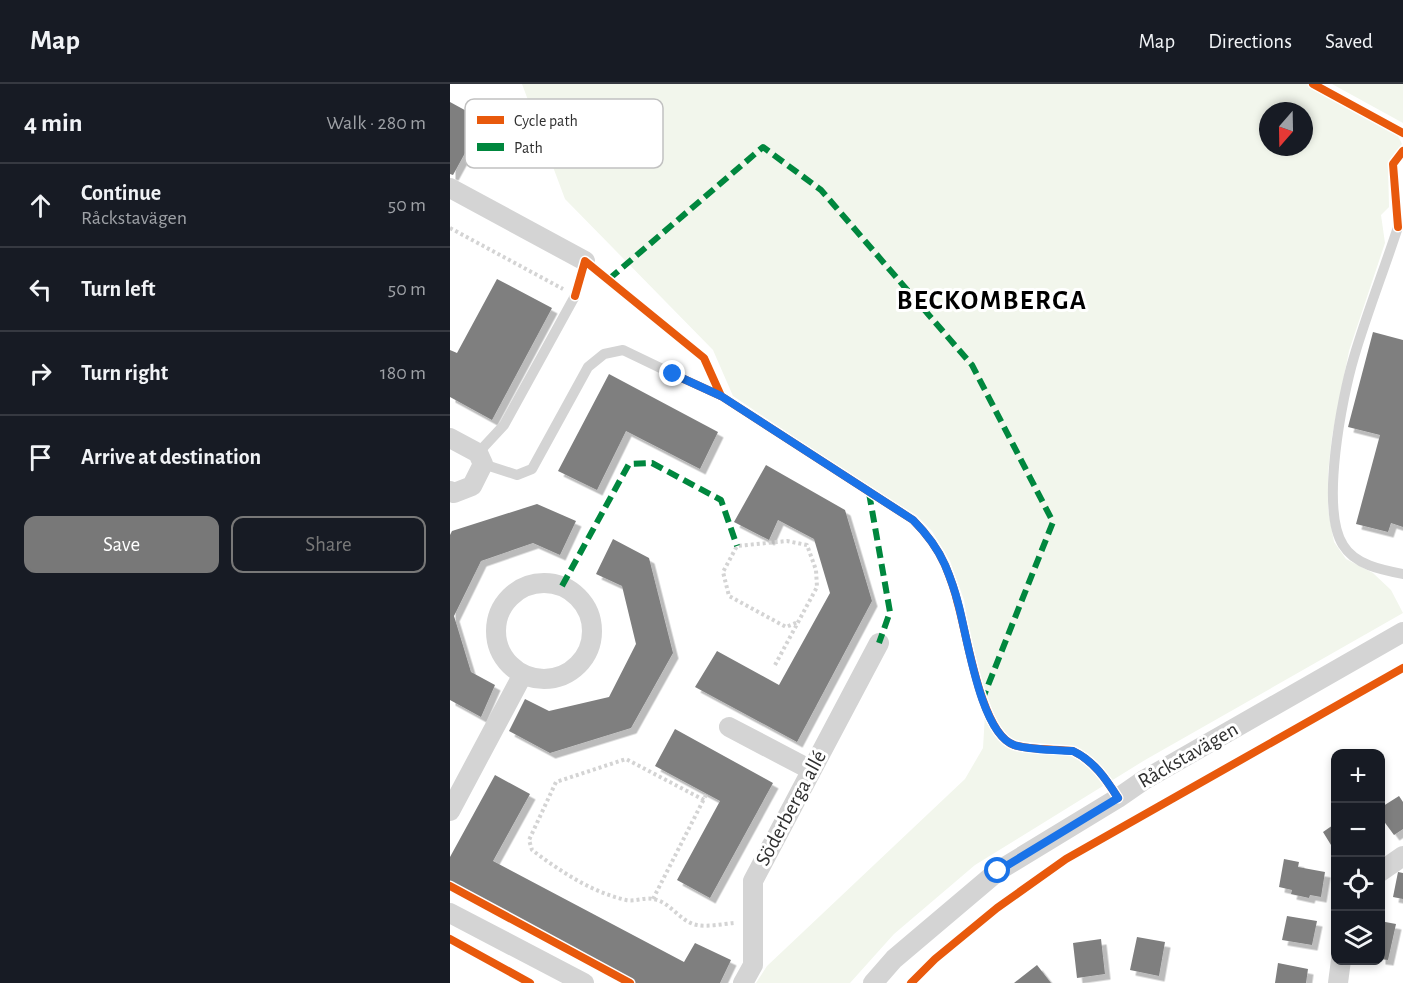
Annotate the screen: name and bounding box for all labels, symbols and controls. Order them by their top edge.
text: Map [30,27,80,55]
text: Map [1139,31,1175,52]
text: Directions [1208,31,1292,52]
text: Saved [1325,31,1373,52]
legend [465,99,663,168]
north arrow [1259,102,1313,156]
text: 4 min [24,110,83,136]
text: Walk · 280 m [326,113,426,133]
text: Cycle path [514,113,578,130]
text: Path [514,140,543,156]
text: Continue [81,182,161,204]
icon: ahead [24,189,57,222]
text: 50 m [388,195,426,215]
text: Råckstavägen [81,208,187,228]
icon: left [24,273,57,306]
text: Turn left [81,278,155,300]
text: 50 m [388,279,426,299]
district label: BECKOMBERGA [897,287,1087,314]
icon: right [24,357,57,390]
route end [659,360,685,386]
text: Turn right [81,362,168,384]
text: 180 m [380,363,426,383]
icon: arrive [24,441,57,474]
text: Arrive at destination [81,446,261,468]
button: Save [24,516,219,573]
button: Share [231,516,426,573]
street label: Råckstavägen [1134,718,1242,792]
street label: Söderberga allé [752,747,830,869]
map controls [1331,749,1385,965]
button: + [1331,749,1385,803]
button: − [1331,803,1385,857]
route start [984,857,1010,883]
button: locate [1331,857,1385,911]
button: layers [1331,911,1385,965]

